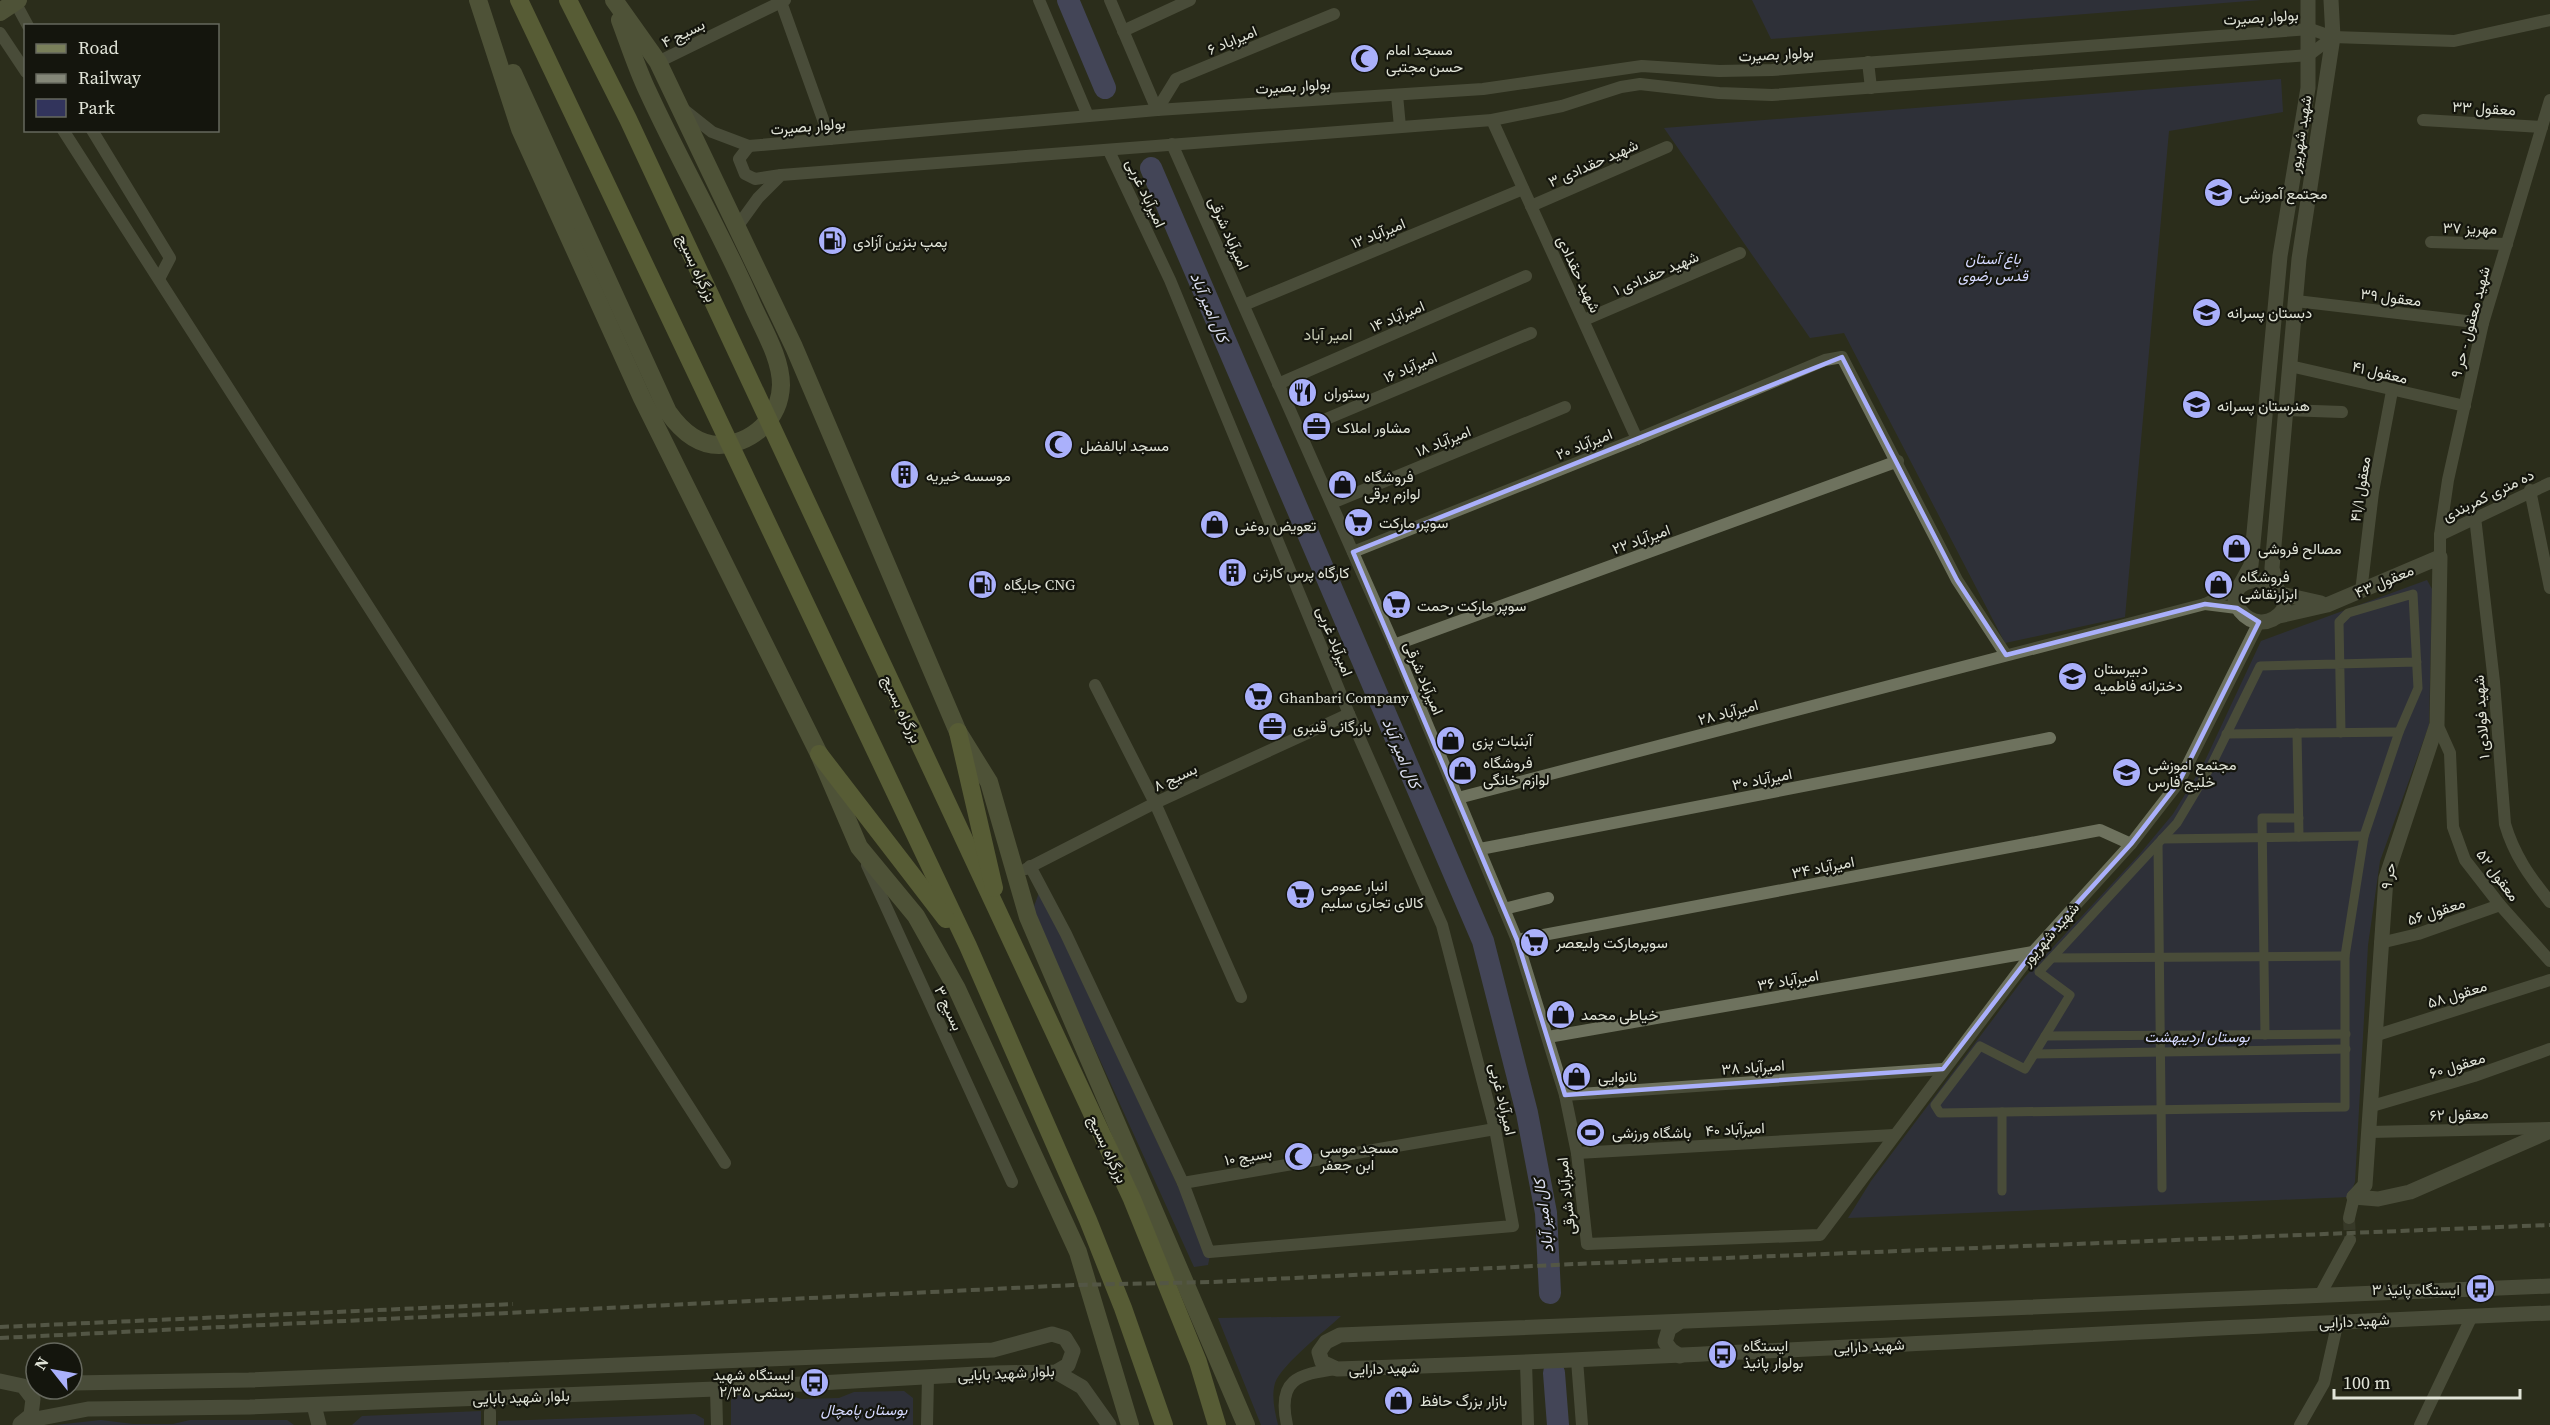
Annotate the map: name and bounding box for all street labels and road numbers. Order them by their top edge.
street label: بولوار بصیرت [2223,4,2299,30]
street label: بسیج ۴ [658,14,709,53]
street label: امیراباد ۶ [1204,20,1260,60]
street label: بولوار بصیرت [1738,42,1814,66]
street label: بولوار بصیرت [1255,73,1331,99]
street label: شهید شهریور [2283,93,2317,175]
street label: معقول ۳۳ [2452,96,2516,120]
street label: بولوار بصیرت [770,112,846,140]
street label: شهید حقدادی ۳ [1545,134,1641,192]
street label: امیرآباد غربی [1121,155,1171,231]
street label: امیرآباد شرقی [1204,193,1254,273]
street label: امیرآباد ۱۲ [1348,213,1408,253]
street label: مهریز ۳۷ [2443,217,2497,239]
street label: بزرگراه بسیج [671,231,722,306]
street label: شهید حقدادی [1552,232,1606,316]
street label: شهید حقدادی ۱ [1610,246,1702,300]
street label: شهید معقول - حر ۹ [2445,264,2495,380]
street label: معقول ۳۹ [2359,283,2423,311]
street label: امیرآباد ۱۴ [1366,295,1428,337]
street label: امیرآباد ۱۶ [1380,346,1440,388]
street label: معقول ۴۱ [2350,355,2410,389]
street label: امیرآباد ۱۸ [1412,420,1474,462]
street label: امیرآباد ۲۰ [1553,423,1615,465]
street label: معقول ۴۱/۱ [2344,455,2376,523]
street label: ده متری کمربندی [2439,464,2537,526]
street label: امیرآباد ۲۲ [1609,519,1673,559]
street label: معقول ۴۳ [2351,559,2417,603]
street label: امیرآباد غربی [1311,603,1359,679]
street label: امیرآباد شرقی [1399,638,1449,718]
street label: بزرگراه بسیج [876,672,927,747]
street label: شهید فولادی ۱ [2468,674,2494,760]
street label: امیرآباد ۲۸ [1696,694,1760,730]
street label: بسیج ۸ [1150,758,1201,797]
street label: امیرآباد ۳۰ [1730,763,1794,795]
street label: معقول ۵۲ [2471,845,2525,905]
street label: امیرآباد ۳۴ [1790,851,1856,883]
street label: حر ۹ [2375,861,2401,891]
street label: معقول ۵۶ [2404,892,2468,930]
street label: شهید شهریور [2016,897,2084,971]
street label: امیرآباد ۳۶ [1756,964,1820,996]
street label: معقول ۵۸ [2425,975,2489,1013]
street label: بسیج ۳ [929,982,968,1034]
street label: معقول ۶۰ [2426,1047,2488,1083]
street label: امیرآباد ۳۸ [1721,1054,1785,1080]
street label: امیرآباد غربی [1485,1061,1521,1137]
street label: معقول ۶۲ [2429,1102,2489,1126]
street label: بزرگراه بسیج [1082,1112,1133,1187]
street label: امیرآباد ۴۰ [1705,1117,1765,1141]
street label: بسیج ۱۰ [1223,1142,1274,1171]
street label: امیرآباد شرقی [1551,1156,1581,1236]
street label: شهید دارایی [2318,1309,2390,1333]
street label: شهید دارایی [1833,1334,1905,1358]
street label: شهید دارایی [1348,1356,1420,1380]
street label: بلوار شهید بابایی [957,1360,1055,1386]
street label: بلوار شهید بابایی [472,1385,570,1409]

